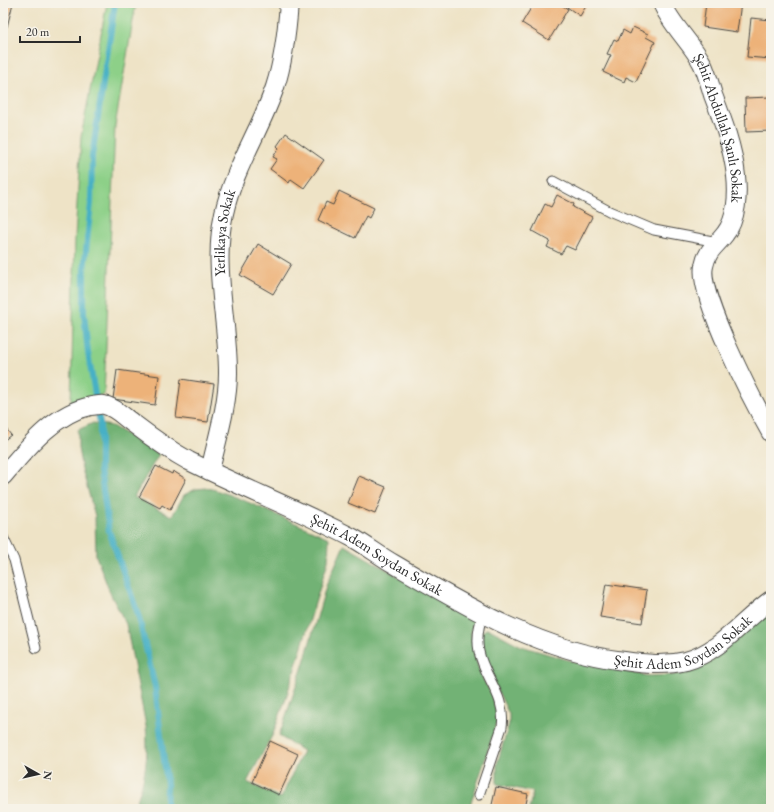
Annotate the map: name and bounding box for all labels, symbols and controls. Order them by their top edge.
scale bar [20,18,80,44]
text: 20 m [26,24,50,40]
street label: Şehit Abdullah Şanlı Sokak [689,49,747,205]
street label: Yerlikaya Sokak [210,185,240,277]
street label: Şehit Adem Soydan Sokak [308,509,448,600]
street label: Şehit Adem Soydan Sokak [613,610,756,673]
north arrow [18,754,58,794]
text: N [40,770,55,781]

